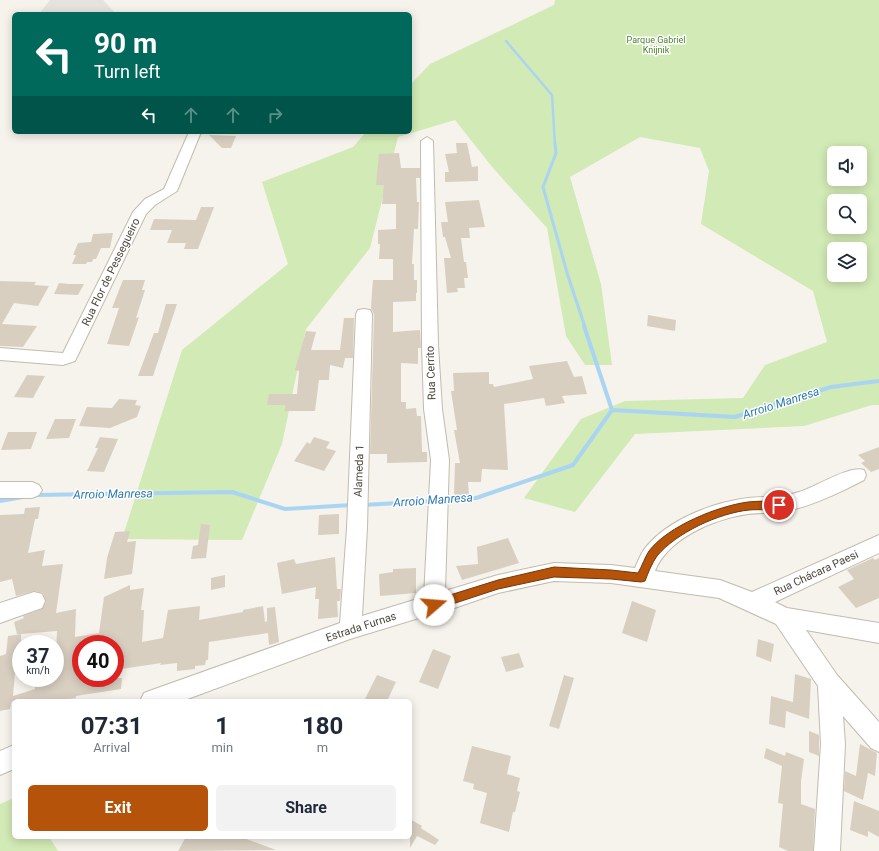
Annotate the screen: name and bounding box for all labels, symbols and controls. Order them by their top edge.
text: 90 m [94,27,157,60]
icon: left [28,28,80,80]
park label: Parque Gabriel Knijnik [627,35,685,55]
text: Turn left [94,61,160,82]
icon: left [138,104,160,126]
icon: ahead [180,104,202,126]
icon: ahead [222,104,244,126]
icon: right [264,104,286,126]
map controls [827,146,867,282]
button: sound [827,146,867,186]
button: search [827,194,867,234]
street label: Rua Flor de Pessegueiro [79,216,143,328]
button: layers [827,242,867,282]
street label: Rua Cerrito [424,346,438,400]
water label: Arroio Manresa [740,384,821,422]
street label: Alameda 1 [352,445,366,497]
water label: Arroio Manresa [72,486,153,502]
pin [762,488,796,522]
water label: Arroio Manresa [392,490,473,510]
icon: arrive [768,494,790,516]
street label: Rua Chácara Paesi [772,548,860,598]
position arrow [413,584,455,626]
street label: Estrada Furnas [324,609,398,645]
speed limit sign: 40 [72,635,124,687]
text: 37 [27,644,49,668]
text: km/h [26,665,50,676]
text: 07:31 [81,712,143,740]
text: 1 [215,712,229,740]
text: 180 [302,712,343,740]
text: Arrival [93,740,130,755]
text: min [211,740,233,755]
text: m [317,740,328,755]
button: Exit [28,785,208,831]
button: Share [216,785,396,831]

